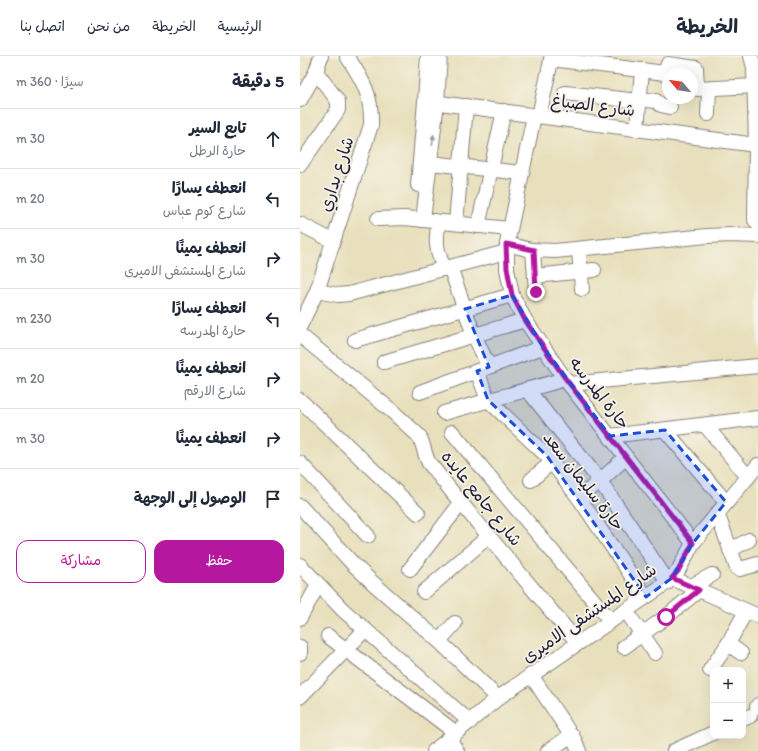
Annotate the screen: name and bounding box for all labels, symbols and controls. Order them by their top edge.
text: الخريطة [676,15,738,38]
text: اتصل بنا [20,18,65,35]
text: من نحن [87,18,130,35]
text: الخريطة [152,18,196,35]
text: الرئيسية [218,18,262,35]
north arrow [662,68,698,104]
text: 5 دقيقة [232,71,284,91]
text: سيرًا · 360 m [16,74,83,89]
street label: شارع الصباغ [550,90,636,122]
text: تابع السير [189,119,246,137]
icon: ahead [262,128,284,150]
text: 30 m [16,131,45,146]
one-way arrow [429,133,436,146]
street label: شارع بداري [314,134,360,215]
text: حارة الرطل [189,143,246,158]
text: انعطف يسارًا [172,179,246,197]
icon: left [262,188,284,210]
text: 20 m [16,191,45,206]
text: شارع كوم عباس [163,203,246,218]
text: انعطف يمينًا [176,239,246,257]
icon: right [262,248,284,270]
text: 30 m [16,251,45,266]
text: شارع المستشفى الاميرى [124,263,246,278]
route end [527,283,545,301]
text: انعطف يسارًا [172,299,246,317]
icon: left [262,308,284,330]
text: 230 m [16,311,52,326]
text: حارة المدرسه [180,323,246,338]
street label: حارة المدرسه [566,353,634,433]
text: انعطف يمينًا [176,359,246,377]
icon: right [262,368,284,390]
text: 20 m [16,371,45,386]
text: شارع الارقم [184,383,246,398]
icon: right [262,428,284,450]
street label: حارة سليمان سعد [539,428,629,534]
text: انعطف يمينًا [176,429,246,447]
text: 30 m [16,431,45,446]
street label: شارع جامع عايده [436,446,527,551]
icon: arrive [262,488,284,510]
text: الوصول إلى الوجهة [134,489,246,507]
button: مشاركة [16,540,146,583]
button: حفظ [154,540,284,583]
street label: شارع المستشفى الاميرى [518,559,661,668]
route start [657,608,675,626]
map controls [710,667,746,739]
button: + [710,667,746,703]
button: − [710,703,746,739]

